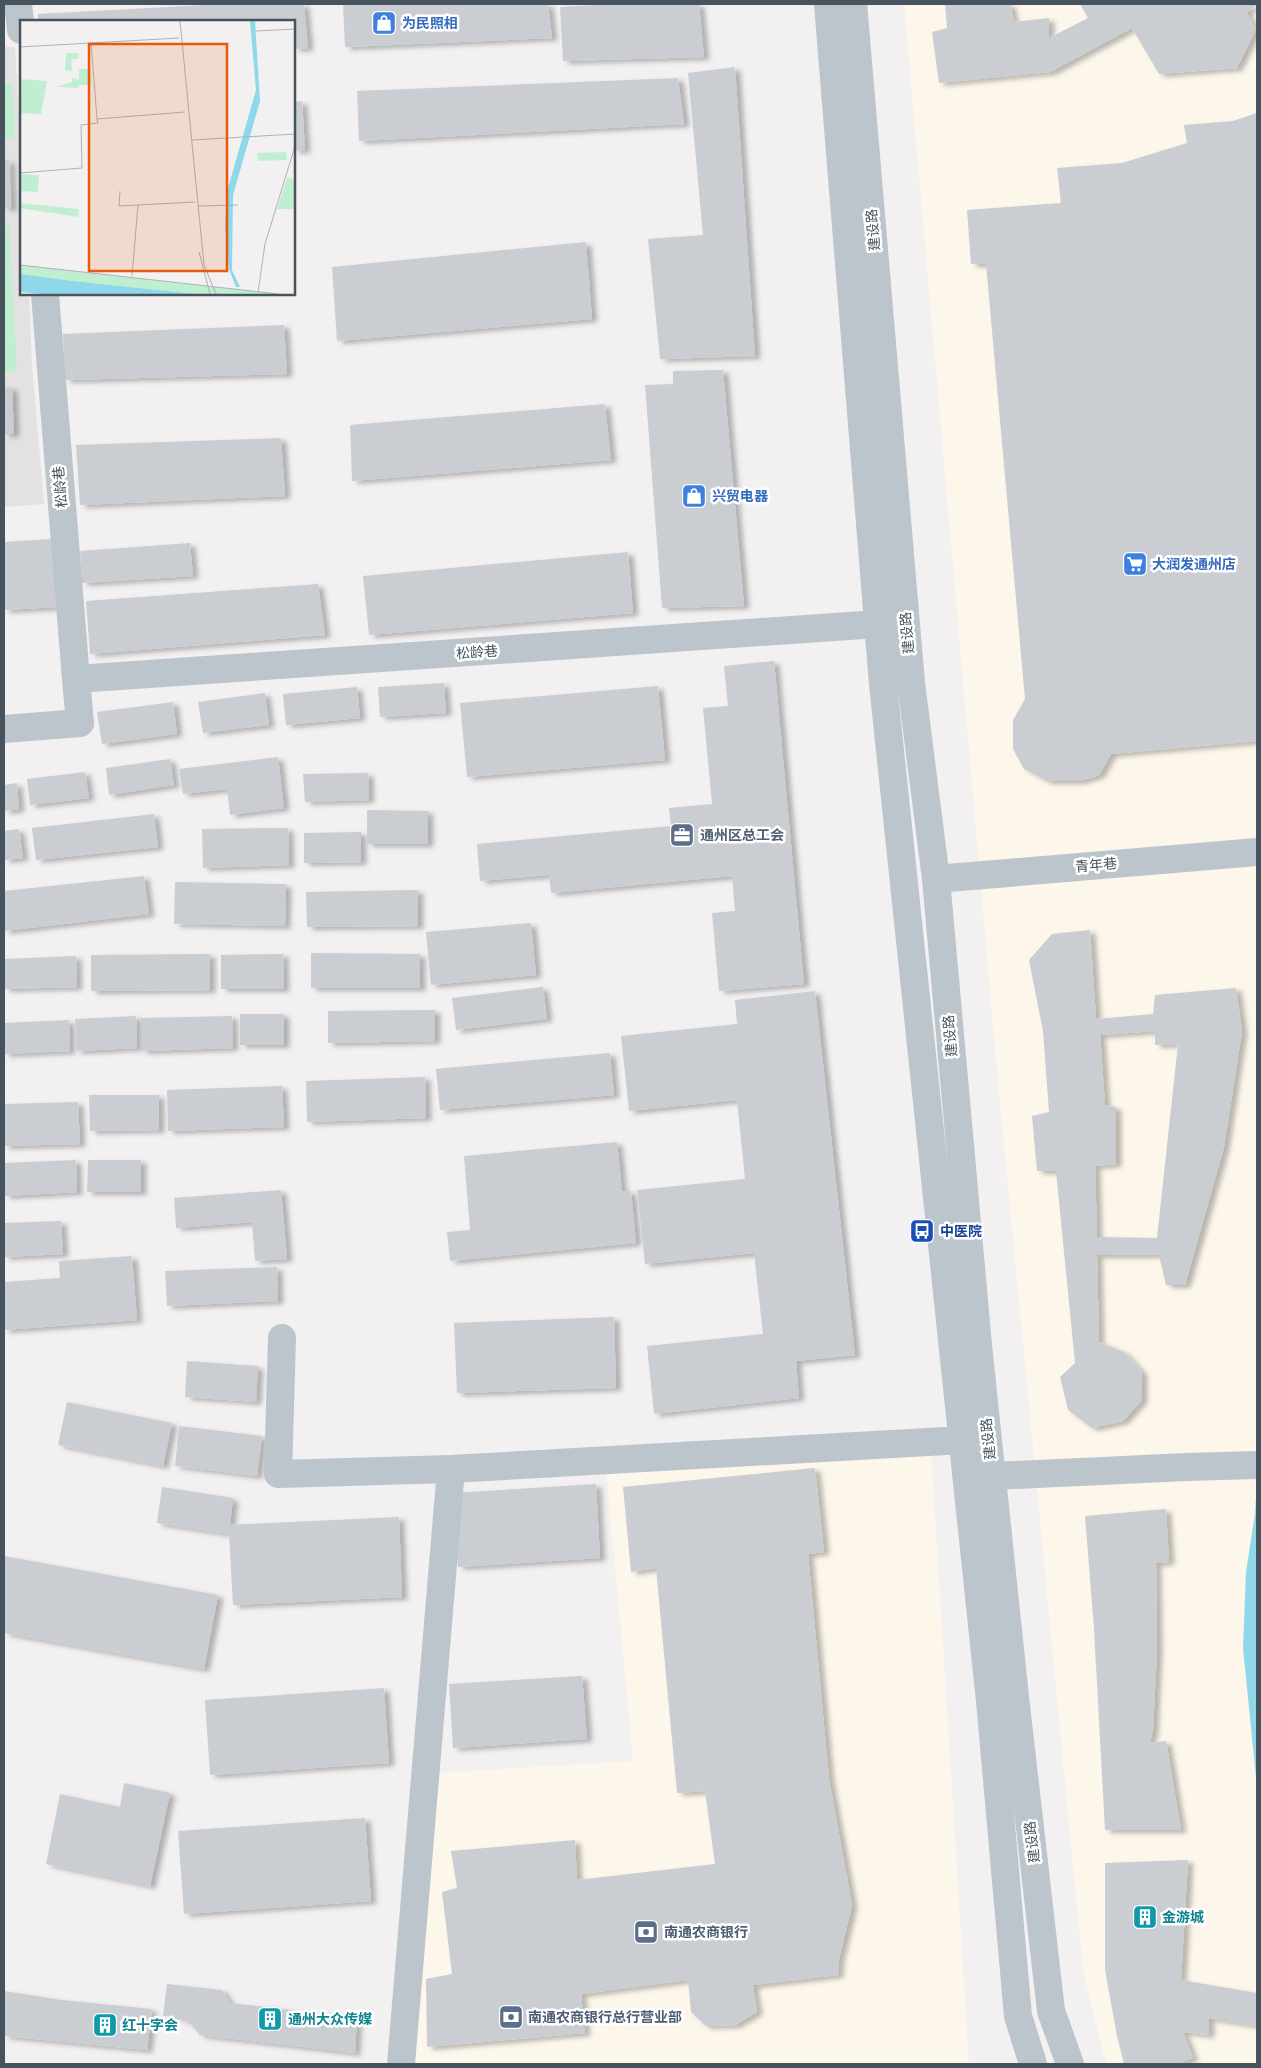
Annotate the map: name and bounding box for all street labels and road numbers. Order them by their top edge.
street label: 建设路 [863,208,883,252]
street label: 松龄巷 [50,465,70,509]
street label: 建设路 [897,611,917,655]
street label: 松龄巷 [455,643,499,661]
street label: 青年巷 [1074,855,1118,875]
street label: 建设路 [940,1014,960,1058]
street label: 建设路 [978,1417,998,1461]
street label: 建设路 [1022,1820,1042,1864]

